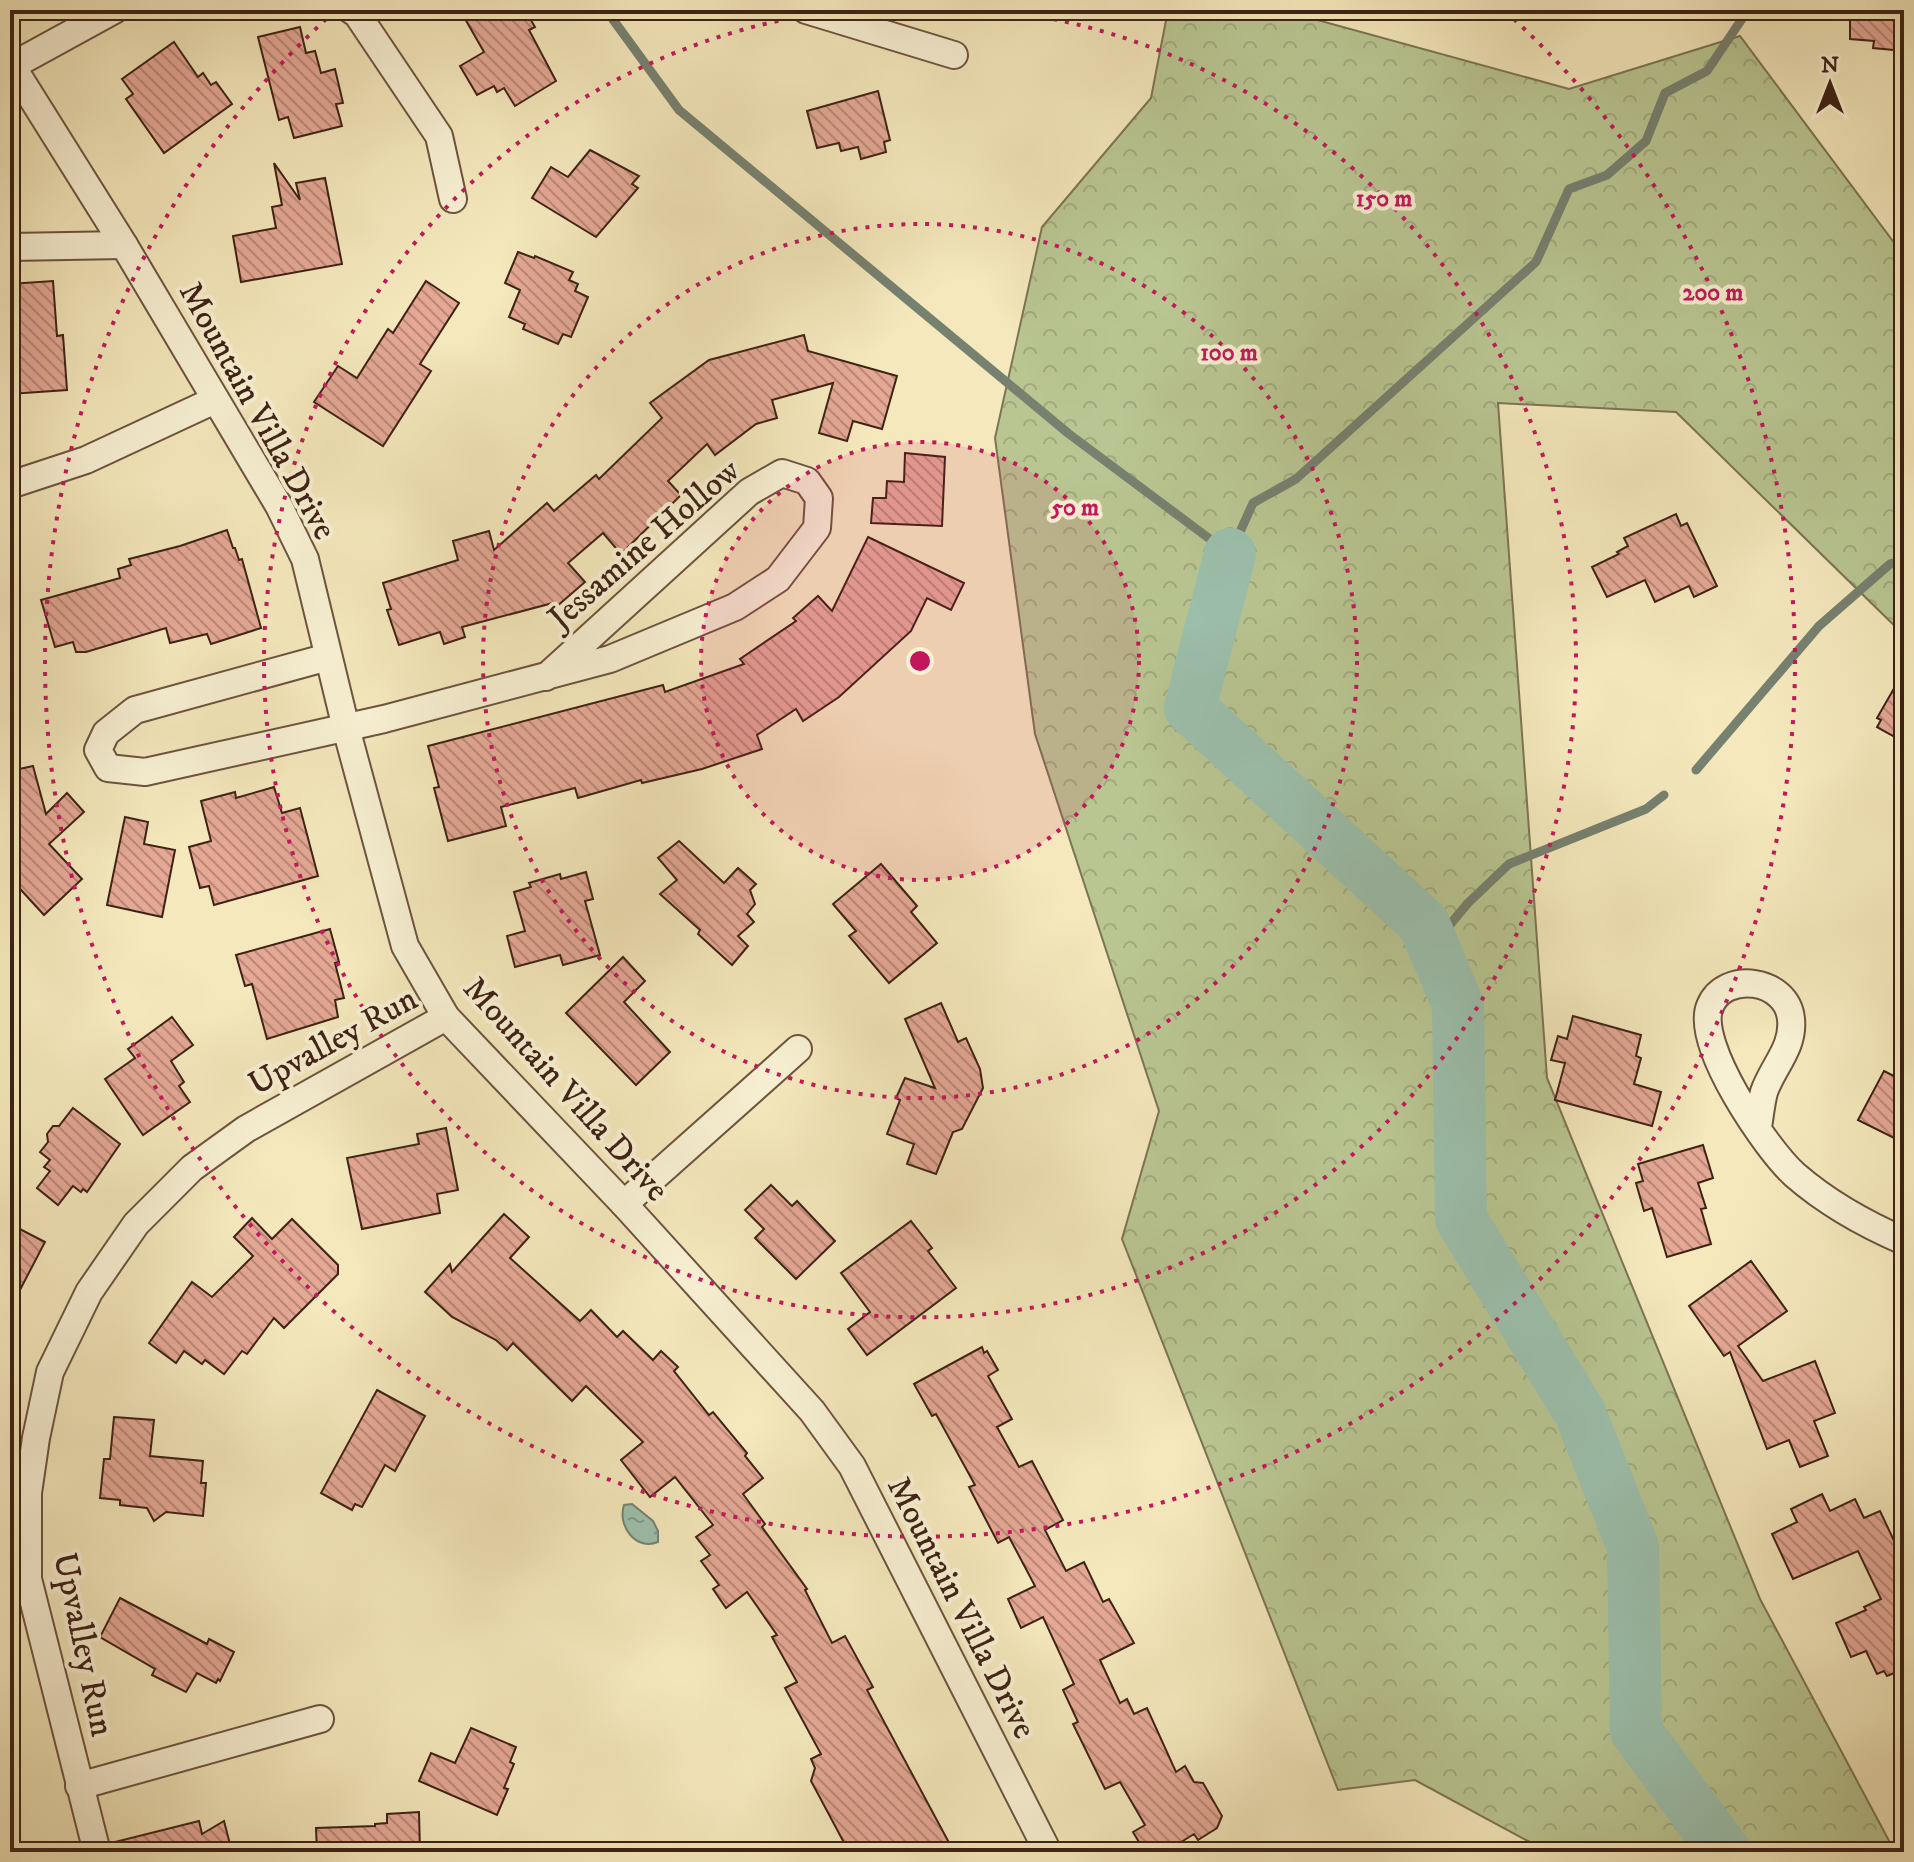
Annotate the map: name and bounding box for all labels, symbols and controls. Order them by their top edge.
north arrow [1790,44,1870,124]
text: N [1821,52,1839,79]
text: 150 m [1356,184,1412,214]
street label: Mountain Villa Drive [169,275,345,547]
text: 200 m [1683,278,1743,308]
text: 100 m [1200,338,1258,368]
street label: Jessamine Hollow [538,450,749,641]
text: 50 m [1050,493,1099,523]
centre of rings [906,647,934,675]
street label: Mountain Villa Drive [454,968,678,1210]
street label: Upvalley Run [241,978,425,1105]
street label: Mountain Villa Drive [877,1470,1045,1746]
street label: Upvalley Run [43,1549,123,1740]

